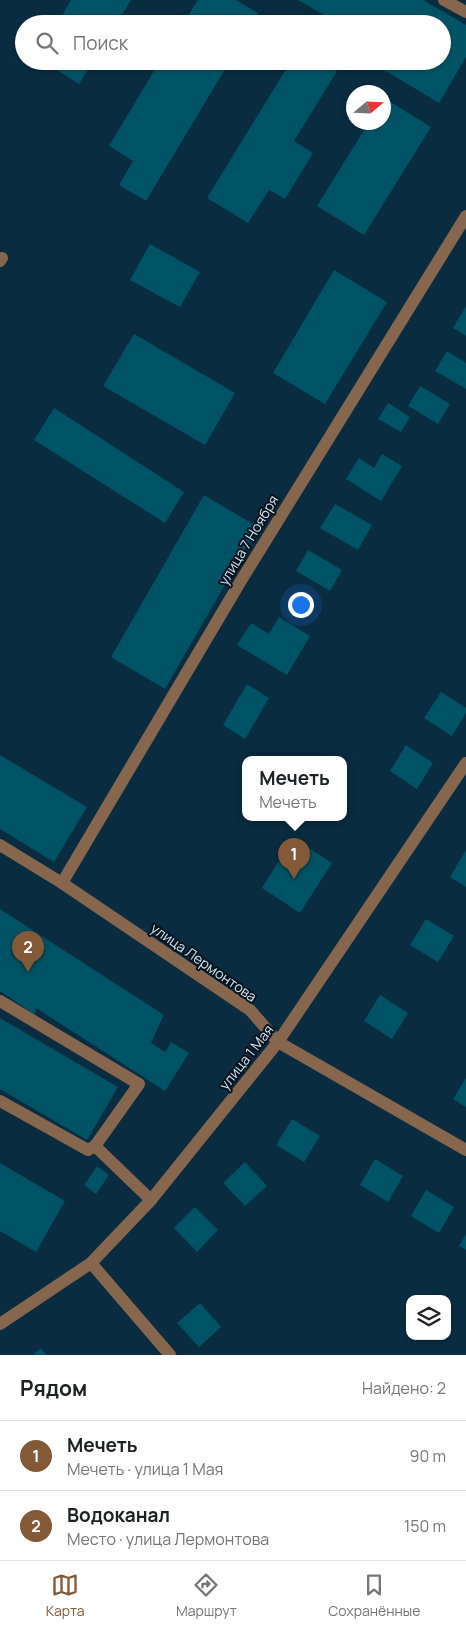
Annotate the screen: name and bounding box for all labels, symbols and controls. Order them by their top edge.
search box [15,15,451,70]
icon: search [33,29,61,57]
text: Поиск [73,30,128,56]
north arrow [346,85,391,130]
street label: улица 7 Ноября [214,491,282,589]
your location [288,592,314,618]
popup [242,756,347,821]
text: Мечеть [259,765,330,791]
text: Мечеть [259,791,317,813]
pin: 1 [278,838,310,879]
street label: улица Лермонтова [147,918,261,1006]
pin: 2 [12,931,44,972]
street label: улица 1 Мая [215,1020,277,1094]
map controls [406,1295,451,1340]
button: layers [406,1295,451,1340]
text: Рядом [20,1374,87,1402]
text: Найдено: 2 [362,1377,446,1399]
text: Мечеть [67,1432,138,1458]
text: 1 [32,1445,40,1467]
text: 90 m [410,1445,446,1467]
text: Мечеть · улица 1 Мая [67,1458,223,1480]
text: Водоканал [67,1502,170,1528]
text: 2 [31,1515,41,1537]
text: 150 m [404,1515,446,1537]
text: Место · улица Лермонтова [67,1528,269,1550]
tab: Карта [46,1571,85,1620]
tab: Маршрут [176,1571,237,1620]
tab: Сохранённые [328,1571,420,1620]

